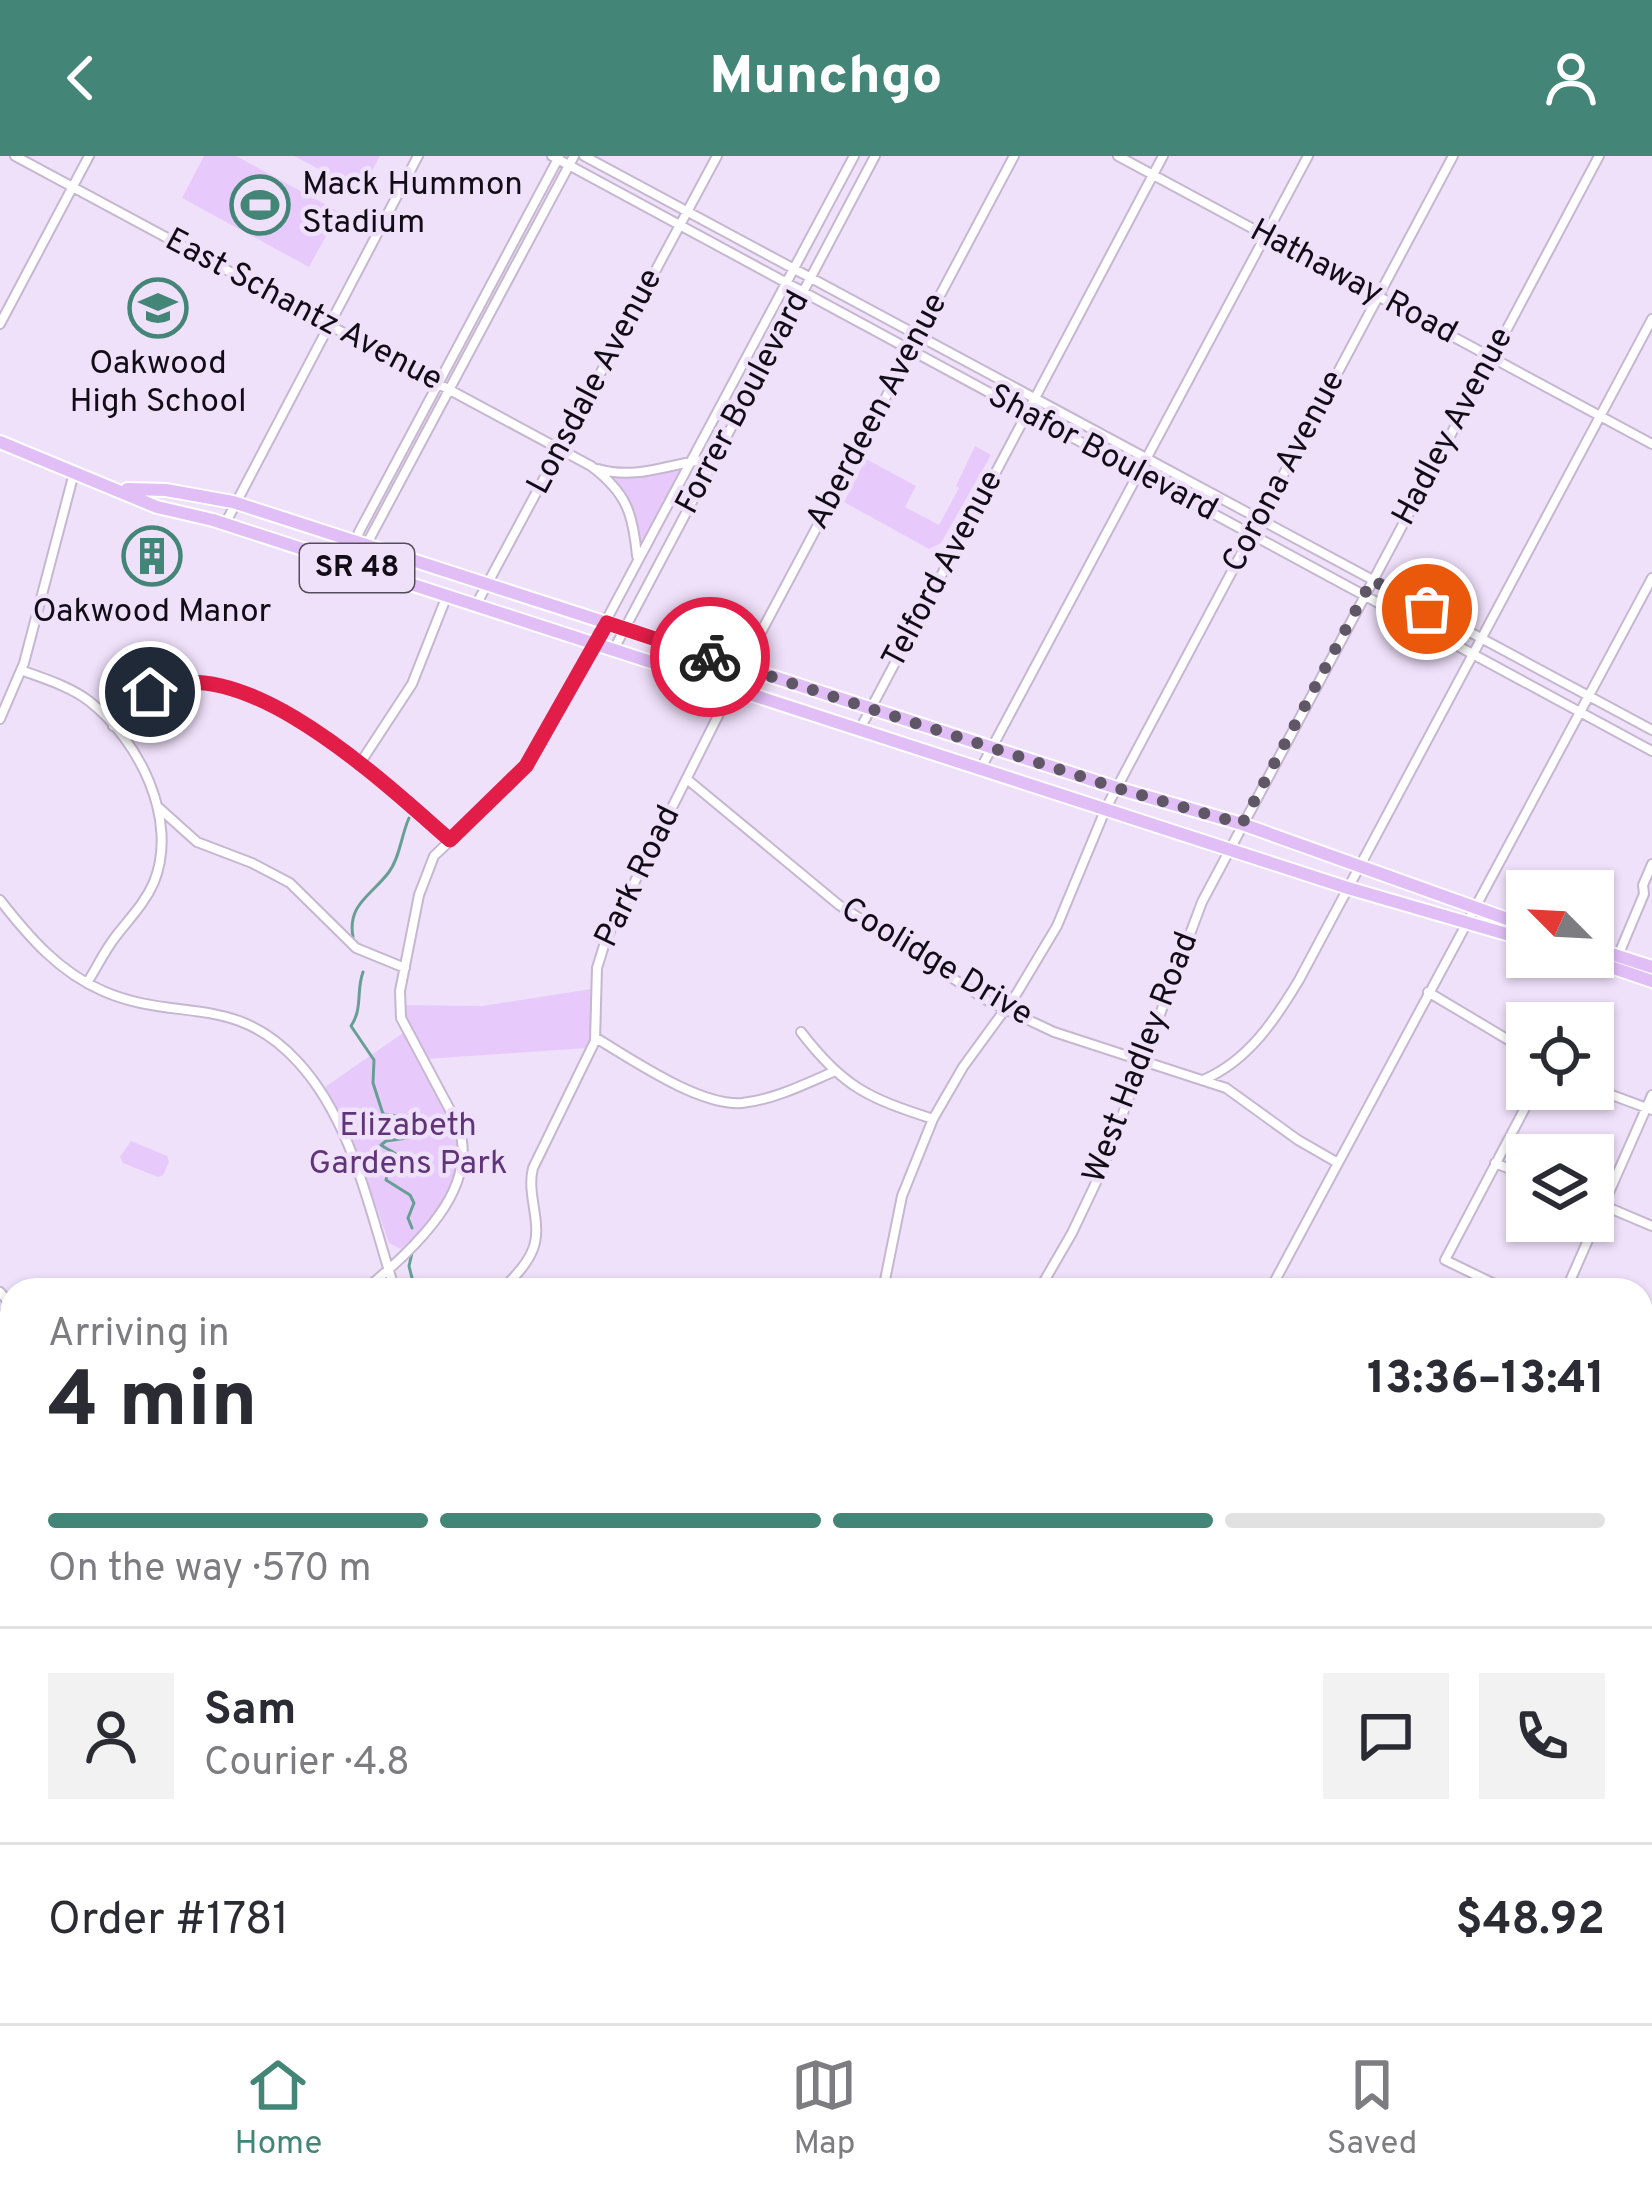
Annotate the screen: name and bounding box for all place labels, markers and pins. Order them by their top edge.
place label: Mack Hummon Stadium [302,165,523,245]
sports icon: Mack Hummon Stadium [229,174,291,236]
school or university icon: Oakwood High School [127,277,189,339]
place label: Oakwood High School [69,344,247,424]
building icon: Oakwood Manor [121,525,183,587]
pin [1376,558,1478,660]
place label: Oakwood Manor [33,592,272,634]
pin [99,641,201,743]

